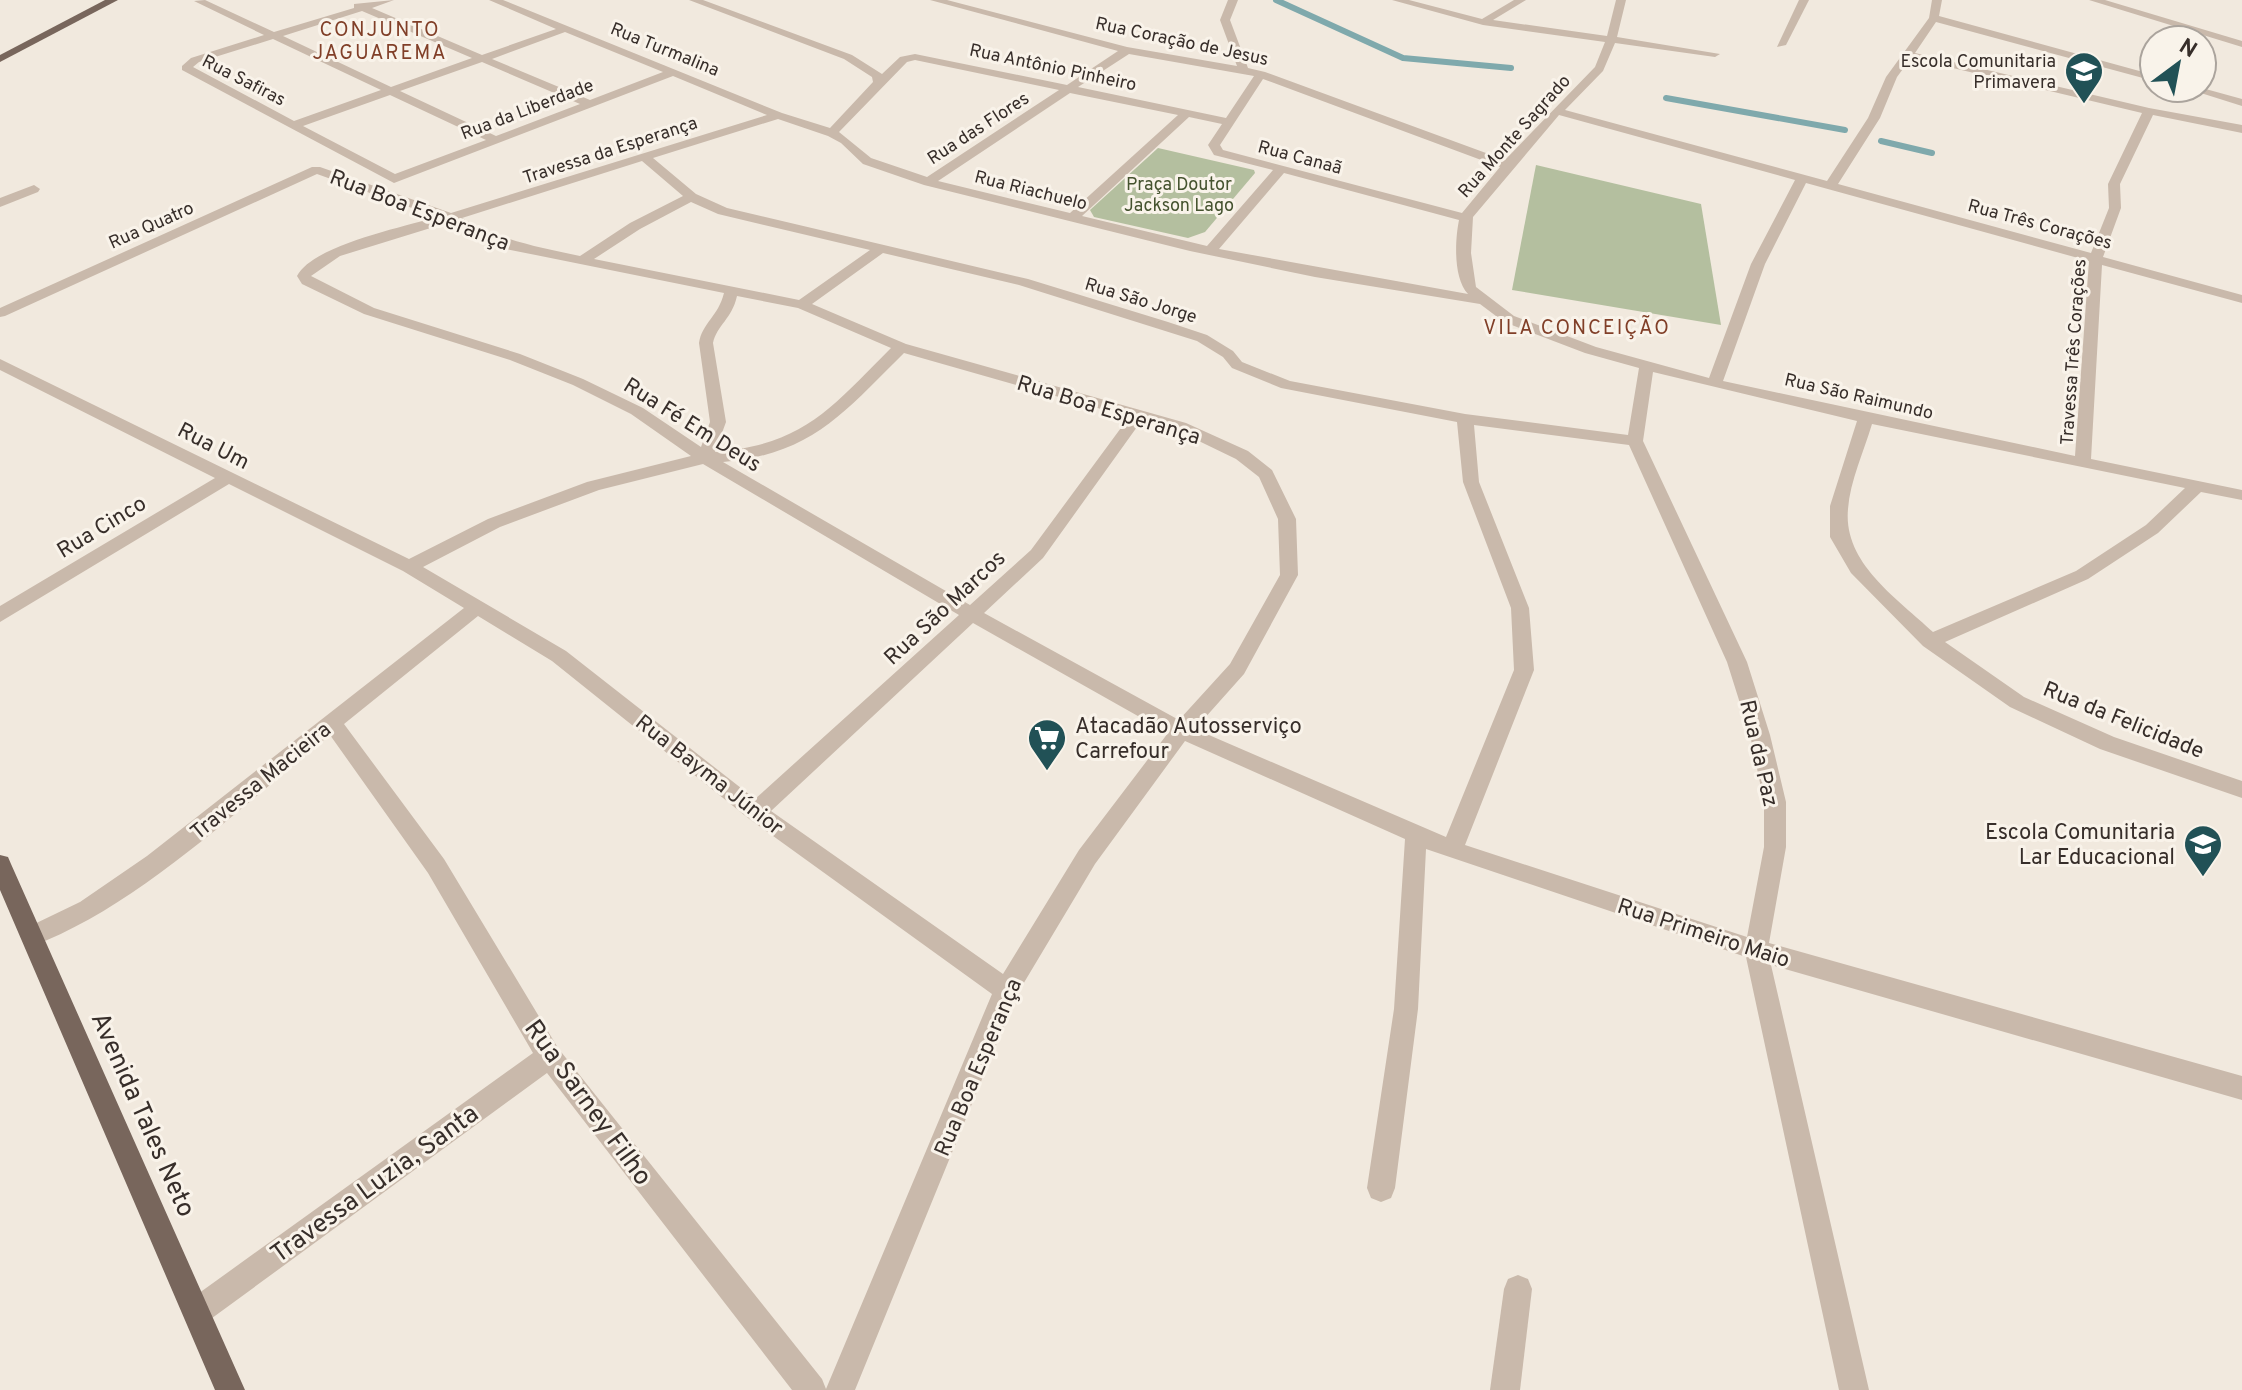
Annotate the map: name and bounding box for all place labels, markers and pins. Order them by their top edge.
school or university icon: Escola Comunitaria Primavera [2063,50,2105,105]
place label: Escola Comunitaria Primavera [1900,51,2056,95]
place label: Atacadão Autosserviço Carrefour [1075,714,1302,766]
supermarket icon: Atacadão Autosserviço Carrefour [1026,717,1068,772]
place label: Escola Comunitaria Lar Educacional [1985,820,2175,872]
school or university icon: Escola Comunitaria Lar Educacional [2182,823,2224,878]

